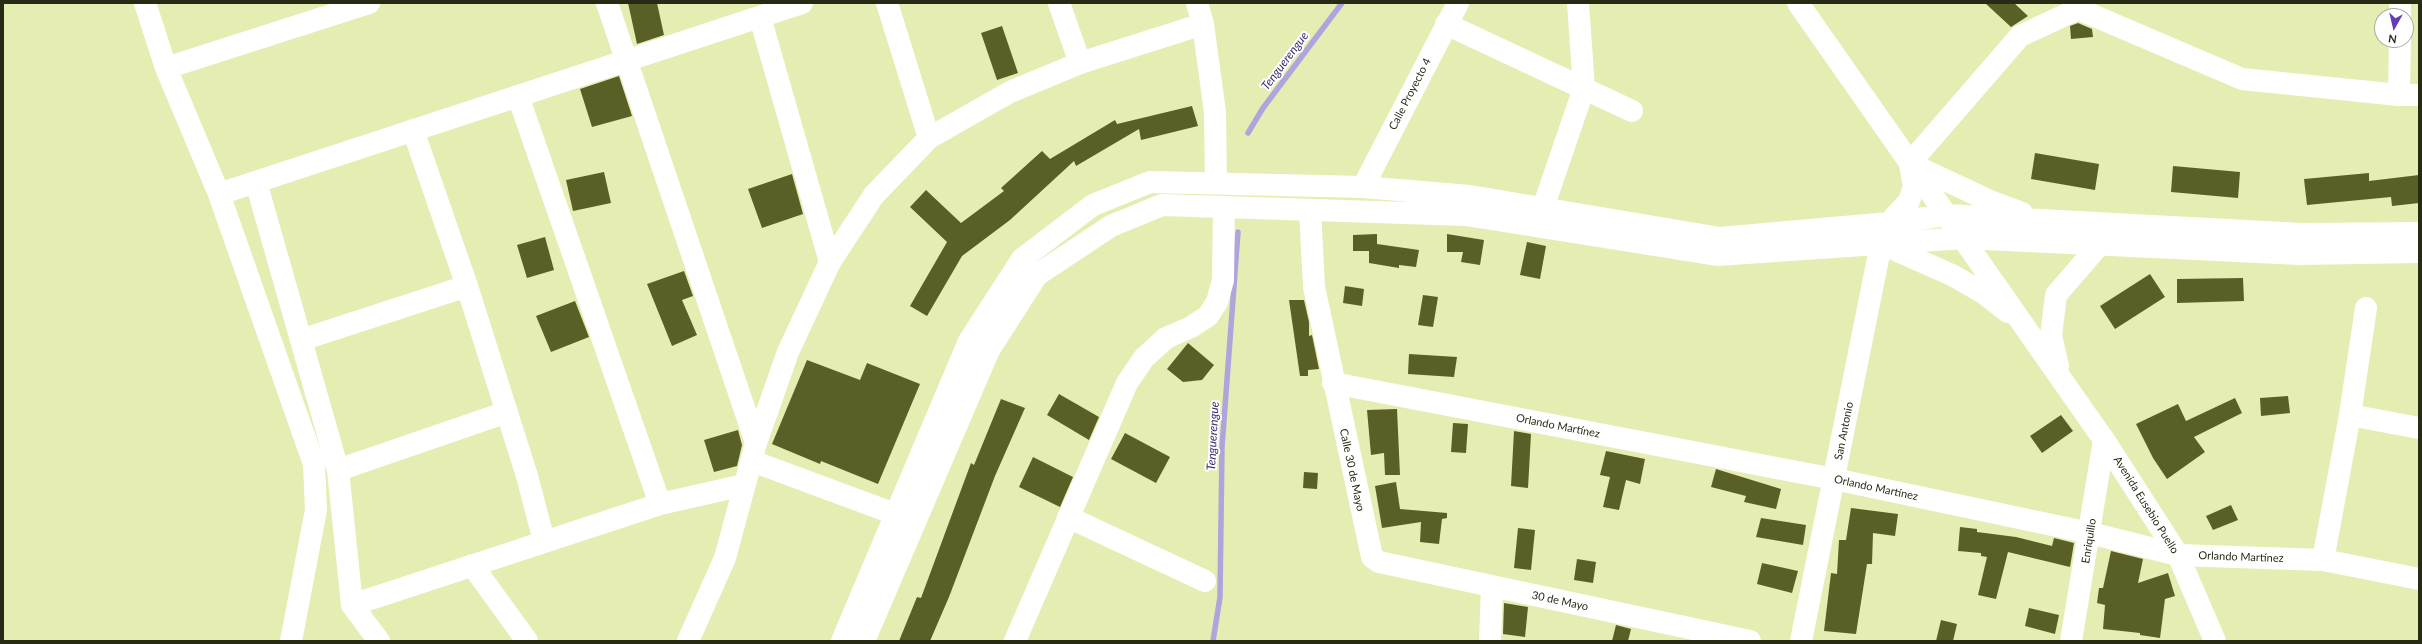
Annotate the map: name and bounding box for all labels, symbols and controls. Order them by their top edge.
north arrow [2374,8,2414,48]
water label: Tenguerengue [1258,29,1312,93]
text: N [2387,32,2398,46]
street label: Calle Proyecto 4 [1386,56,1434,132]
water label: Tenguerengue [1204,401,1222,471]
street label: San Antonio [1832,401,1856,461]
street label: Orlando Martínez [1515,411,1601,441]
street label: Calle 30 de Mayo [1337,427,1367,513]
street label: Avenida Eusebio Puello [2111,454,2181,556]
street label: Orlando Martínez [1833,473,1919,503]
street label: Enriquillo [2079,518,2099,564]
street label: Orlando Martínez [2198,549,2284,565]
street label: 30 de Mayo [1531,589,1589,613]

